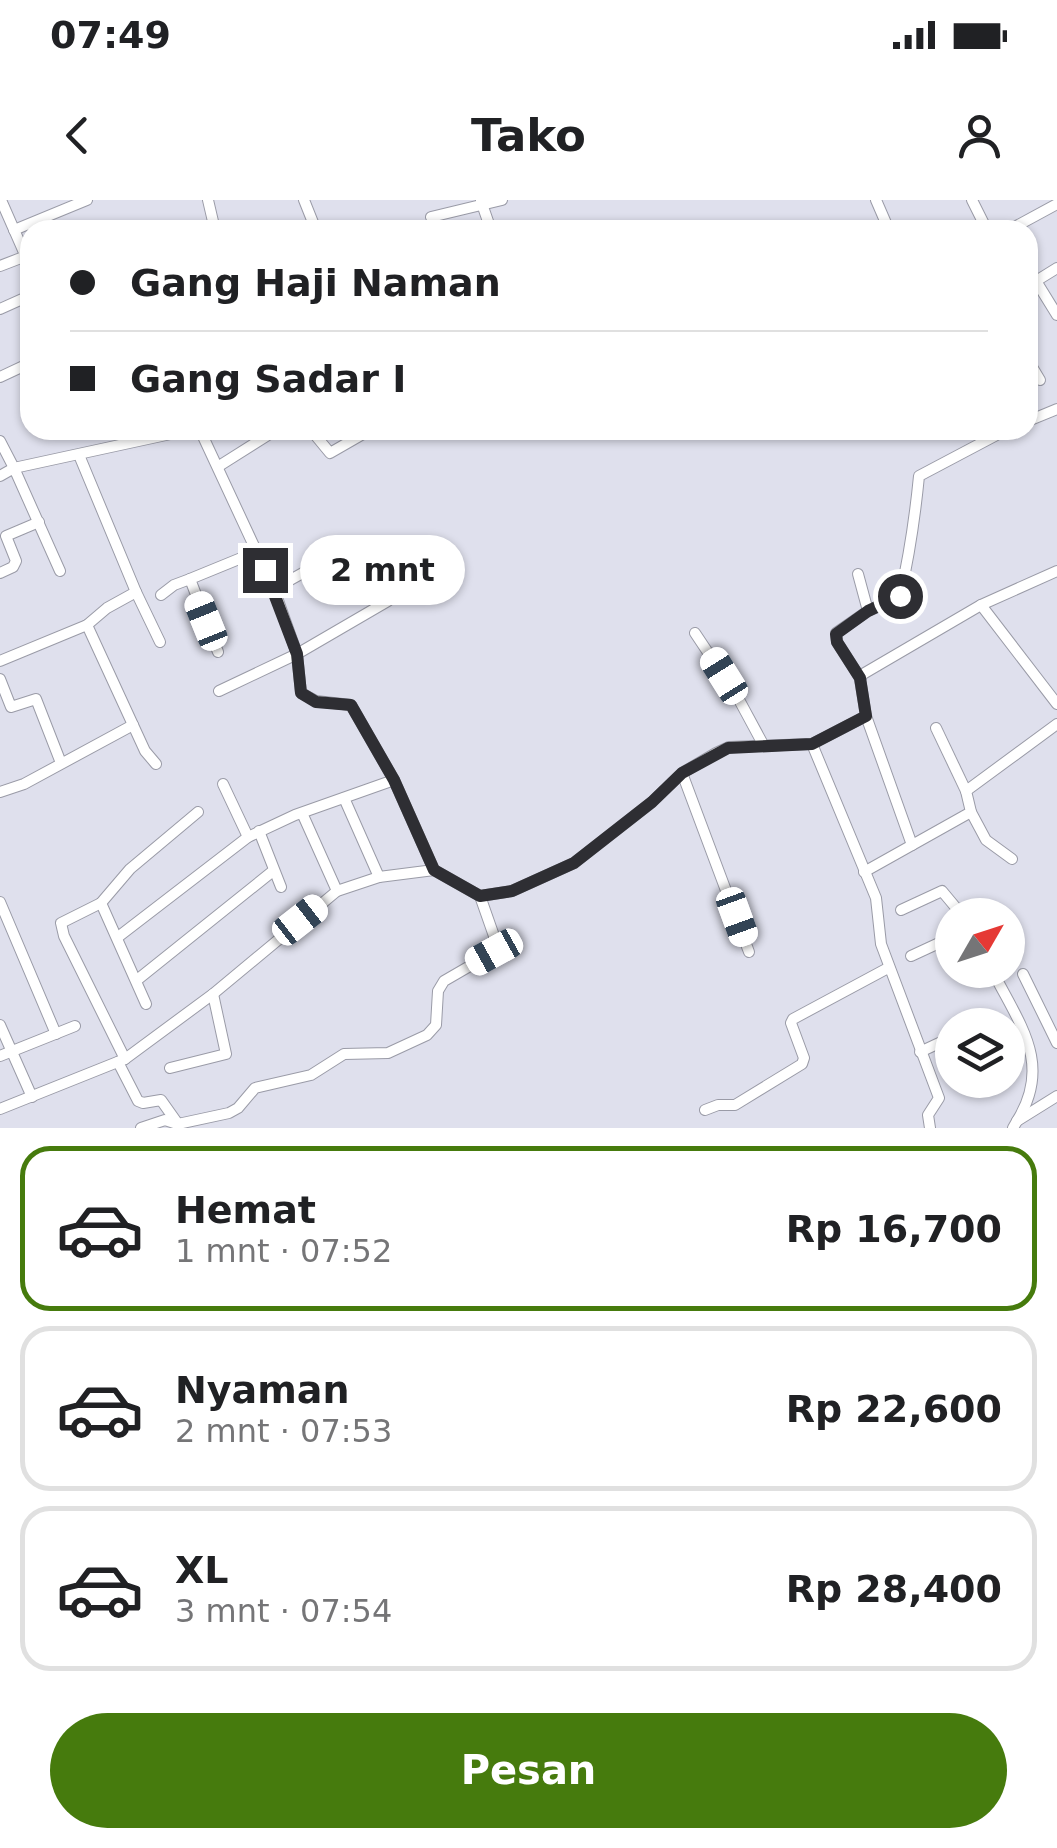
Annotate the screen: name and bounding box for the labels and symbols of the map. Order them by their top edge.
callout: 2 mnt [300,535,465,605]
route end [243,548,288,593]
route start [878,574,923,619]
car [181,588,231,654]
car [695,643,753,709]
car [713,884,761,950]
car [267,890,333,950]
north arrow [935,898,1025,988]
car [460,924,528,980]

